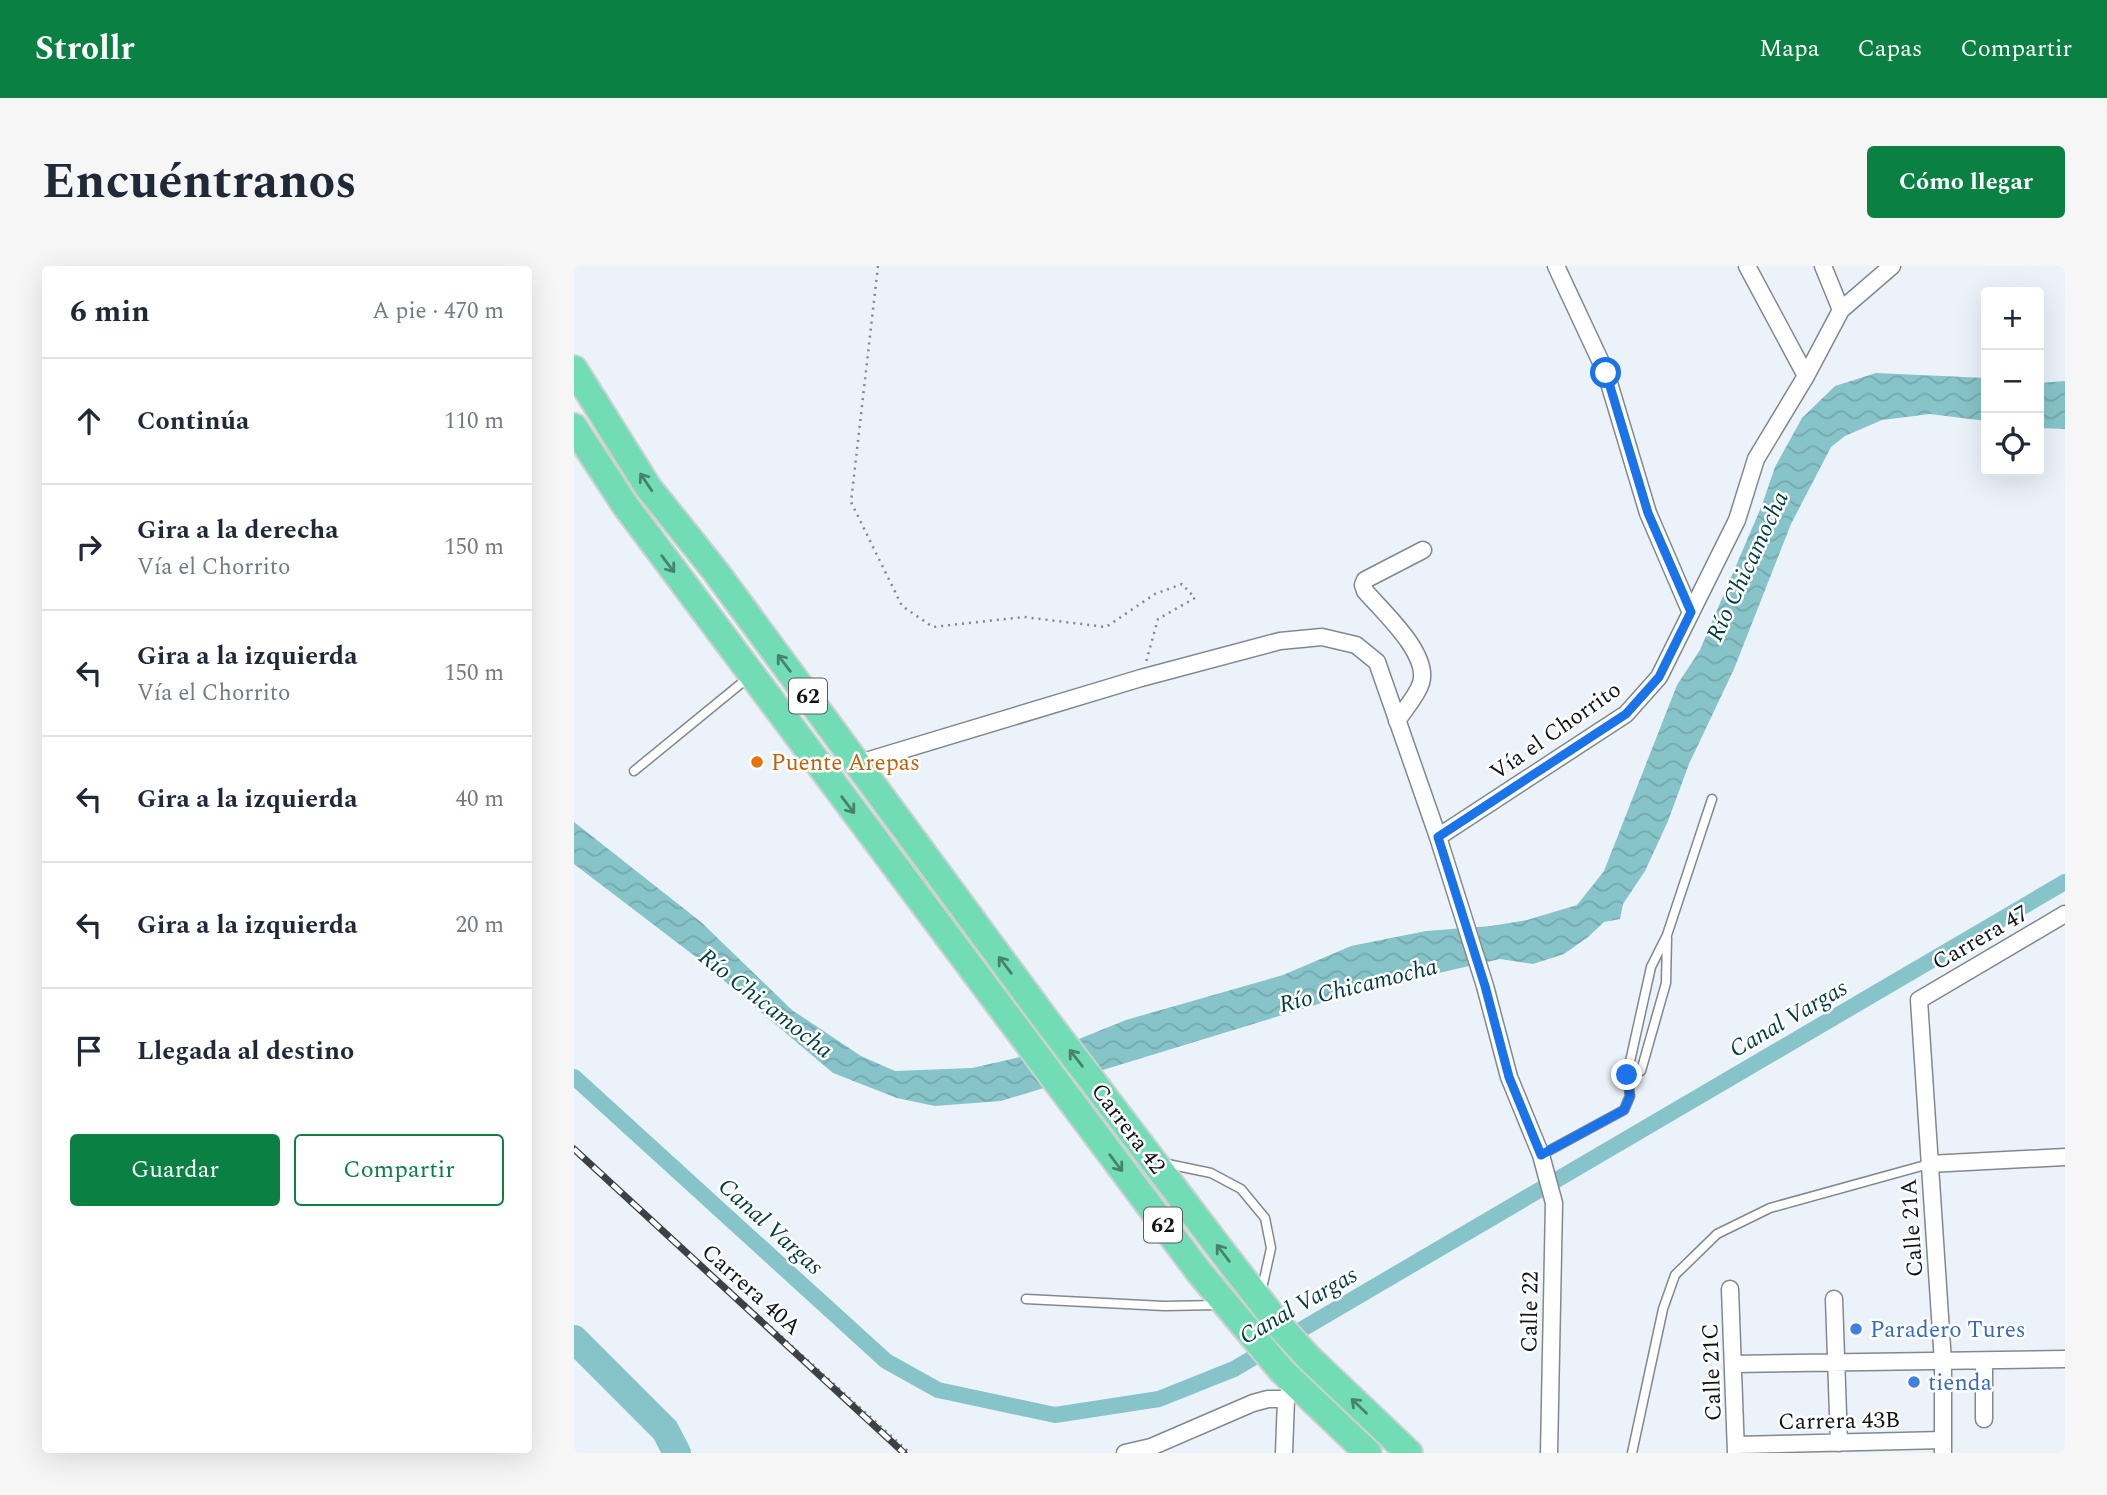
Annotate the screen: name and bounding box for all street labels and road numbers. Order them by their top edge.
street label: Vía el Chorrito [1483,673,1629,790]
road number: 62 [789,678,827,714]
street label: Carrera 47 [1926,896,2036,980]
street label: Carrera 42 [1082,1076,1174,1182]
street label: Calle 21A [1892,1178,1933,1278]
road number: 62 [1144,1208,1182,1242]
street label: Carrera 40A [693,1236,809,1345]
street label: Calle 22 [1512,1271,1549,1353]
street label: Calle 21C [1693,1322,1732,1421]
street label: Carrera 43B [1778,1403,1900,1440]

